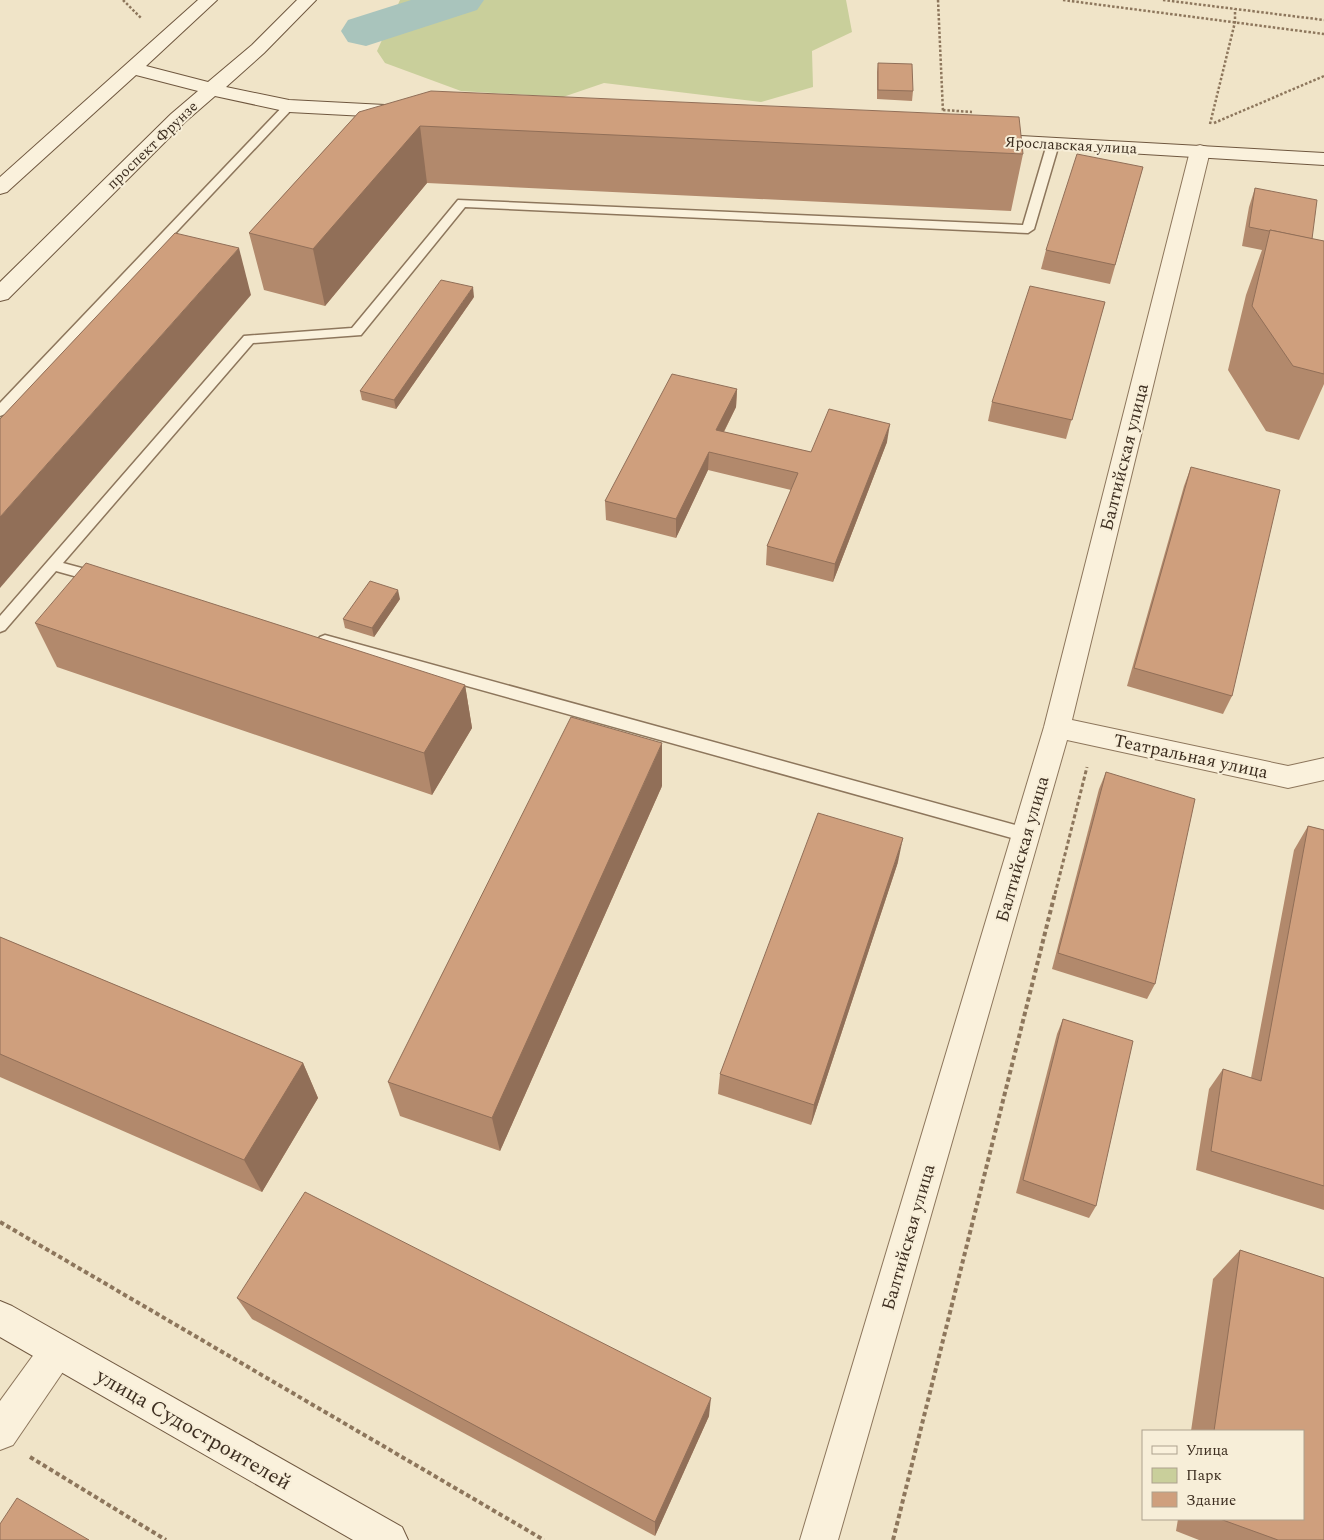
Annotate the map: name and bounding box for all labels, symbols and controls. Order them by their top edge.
street label: проспект Фрунзе [101,96,203,195]
street label: Ярославская улица [1004,131,1138,160]
street label: Балтийская улица [1093,380,1156,534]
street label: Театральная улица [1111,727,1271,786]
street label: Балтийская улица [989,773,1056,925]
street label: Балтийская улица [875,1161,942,1313]
street label: улица Судостроителей [89,1360,297,1499]
legend [1142,1430,1304,1520]
text: Улица [1186,1439,1229,1462]
text: Парк [1186,1464,1222,1487]
text: Здание [1186,1489,1236,1512]

